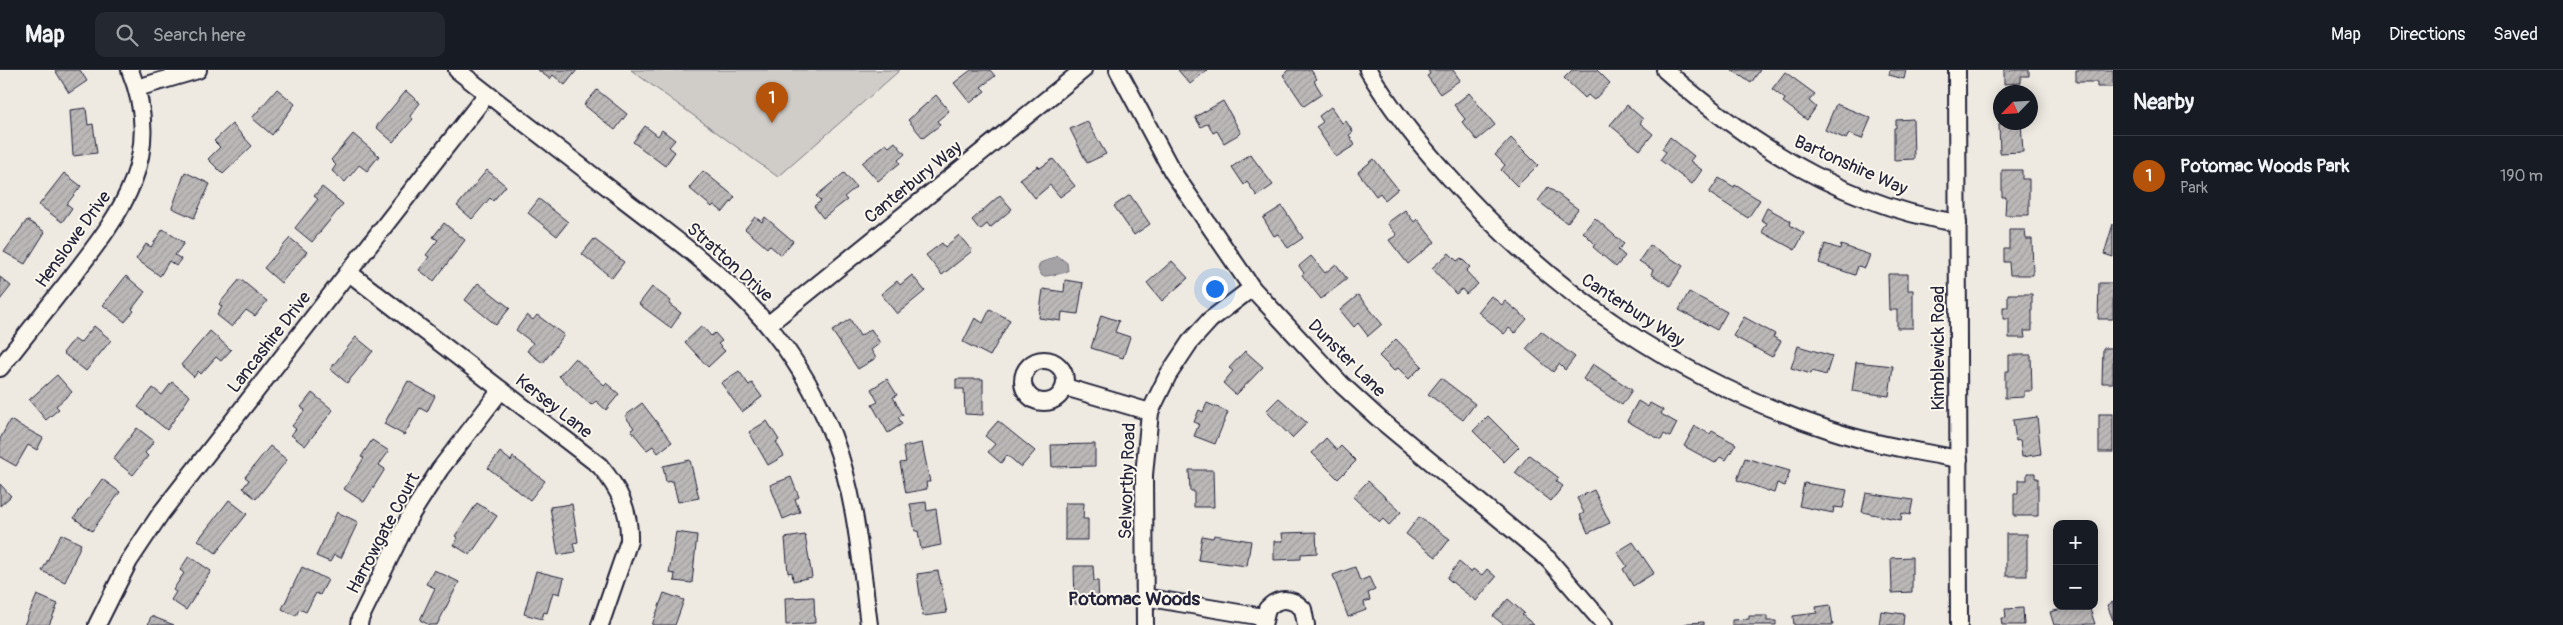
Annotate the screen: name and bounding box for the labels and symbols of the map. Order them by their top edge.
pin: 1 [756,82,788,123]
north arrow [1993,85,2038,130]
street label: Bartonshire Way [1791,130,1911,201]
street label: Canterbury Way [860,136,967,229]
street label: Henslowe Drive [31,186,116,292]
street label: Stratton Drive [682,218,778,307]
street label: Canterbury Way [1577,268,1689,353]
your location [1202,276,1228,302]
street label: Kimblewick Road [1927,286,1950,410]
street label: Lancashire Drive [223,287,316,398]
street label: Dunster Lane [1303,314,1391,402]
street label: Kersey Lane [510,369,597,444]
street label: Selworthy Road [1114,422,1141,540]
street label: Harrowgate Court [342,468,425,598]
district label: Potomac Woods [1068,587,1200,611]

